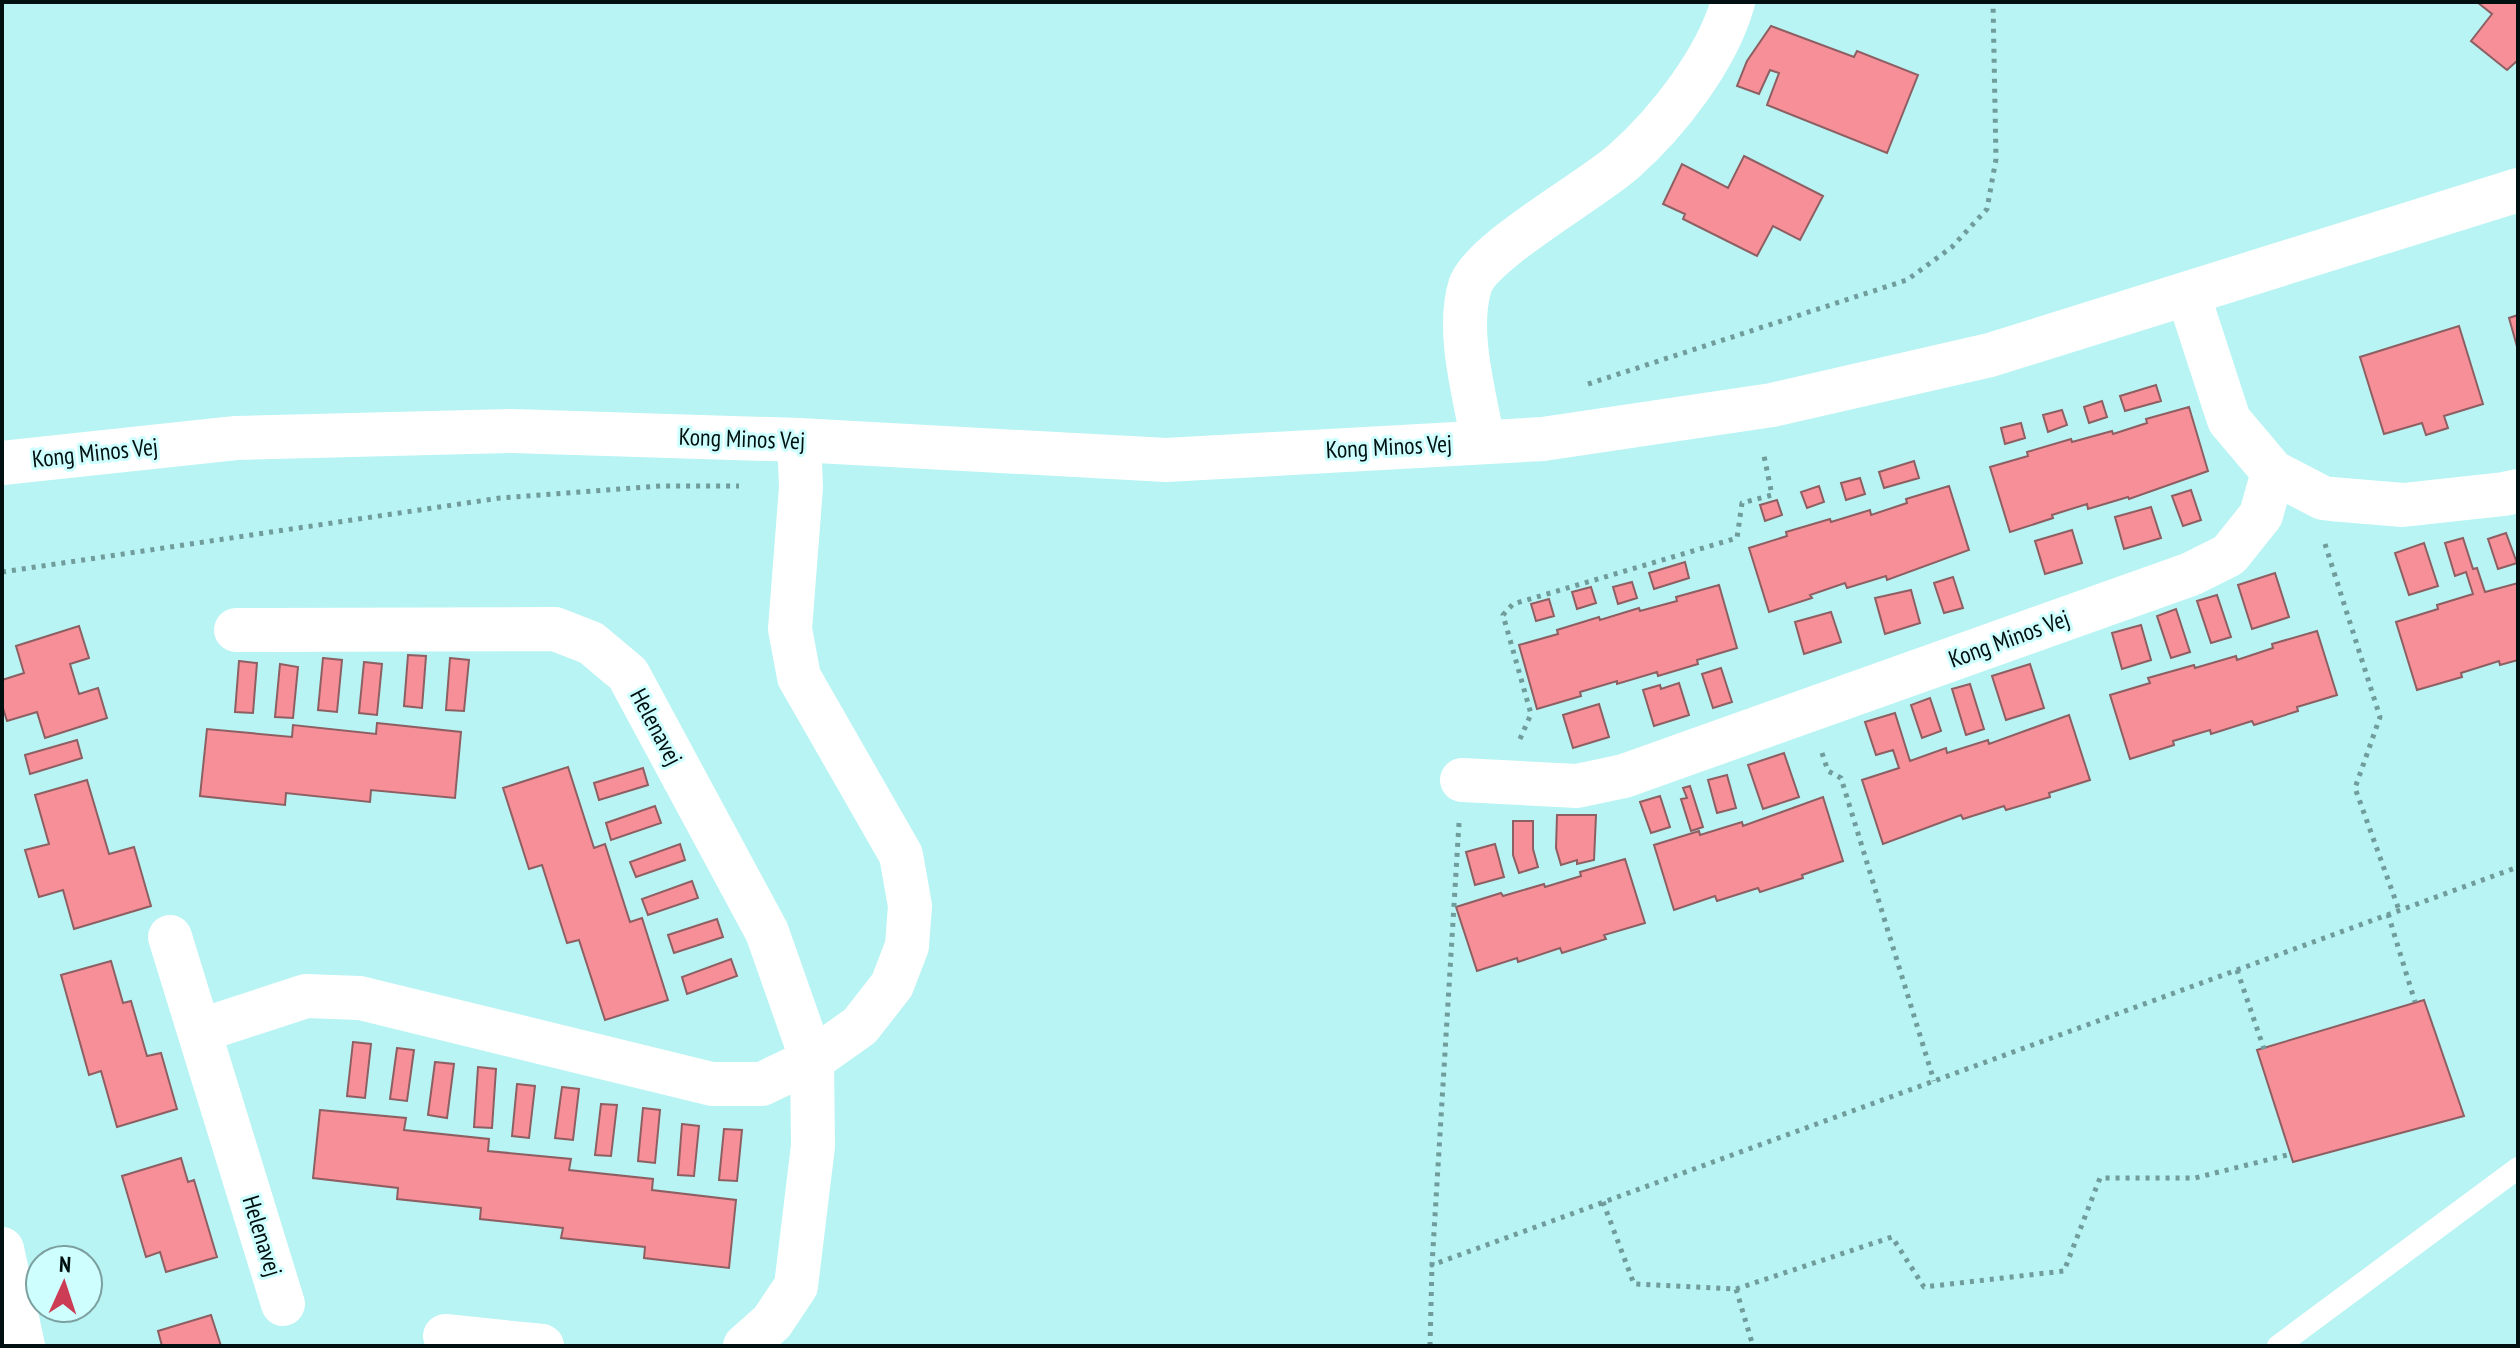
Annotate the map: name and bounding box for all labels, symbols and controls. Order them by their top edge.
street label: Kong Minos Vej [678,421,806,456]
street label: Kong Minos Vej [1325,428,1453,465]
street label: Kong Minos Vej [31,430,159,475]
street label: Kong Minos Vej [1944,602,2073,675]
street label: Helenavej [623,683,690,771]
street label: Helenavej [236,1192,289,1280]
north arrow [24,1244,104,1324]
text: N [58,1250,72,1278]

